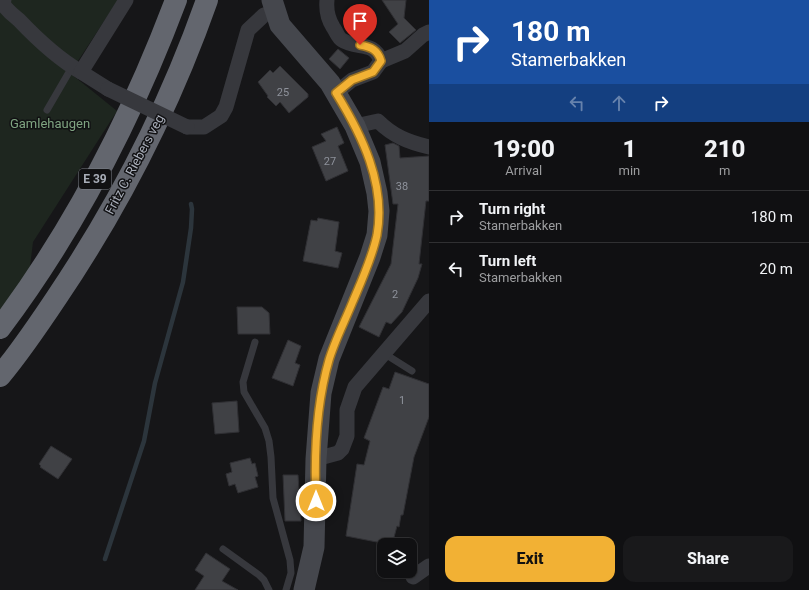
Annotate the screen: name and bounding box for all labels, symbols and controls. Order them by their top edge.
pin [343,4,377,45]
icon: arrive [349,10,371,32]
text: 180 m [511,15,590,48]
icon: right [445,16,497,68]
text: Stamerbakken [511,49,626,70]
house number: 25 [277,86,289,99]
icon: left [566,92,588,114]
icon: ahead [608,92,630,114]
icon: right [650,92,672,114]
street label: Fritz C. Riebers veg [102,112,167,217]
park label: Gamlehaugen [10,116,90,131]
text: 19:00 [493,135,555,163]
text: 1 [622,135,636,163]
text: 210 [704,135,745,163]
house number: 27 [324,155,336,168]
text: Arrival [505,163,542,178]
text: min [619,163,640,178]
text: m [719,163,730,178]
road number: E 39 [79,169,111,189]
house number: 38 [396,180,408,193]
text: Turn right [479,200,545,218]
icon: right [445,206,467,228]
text: 180 m [751,208,793,226]
text: Stamerbakken [479,218,562,233]
text: Turn left [479,252,536,270]
icon: left [445,258,467,280]
text: 20 m [759,260,793,278]
text: Stamerbakken [479,270,562,285]
house number: 2 [392,288,398,301]
house number: 1 [399,394,405,407]
position arrow [295,480,337,522]
button: Exit [445,536,615,582]
button: Share [623,536,793,582]
map controls [377,538,417,578]
button: layers [377,538,417,578]

